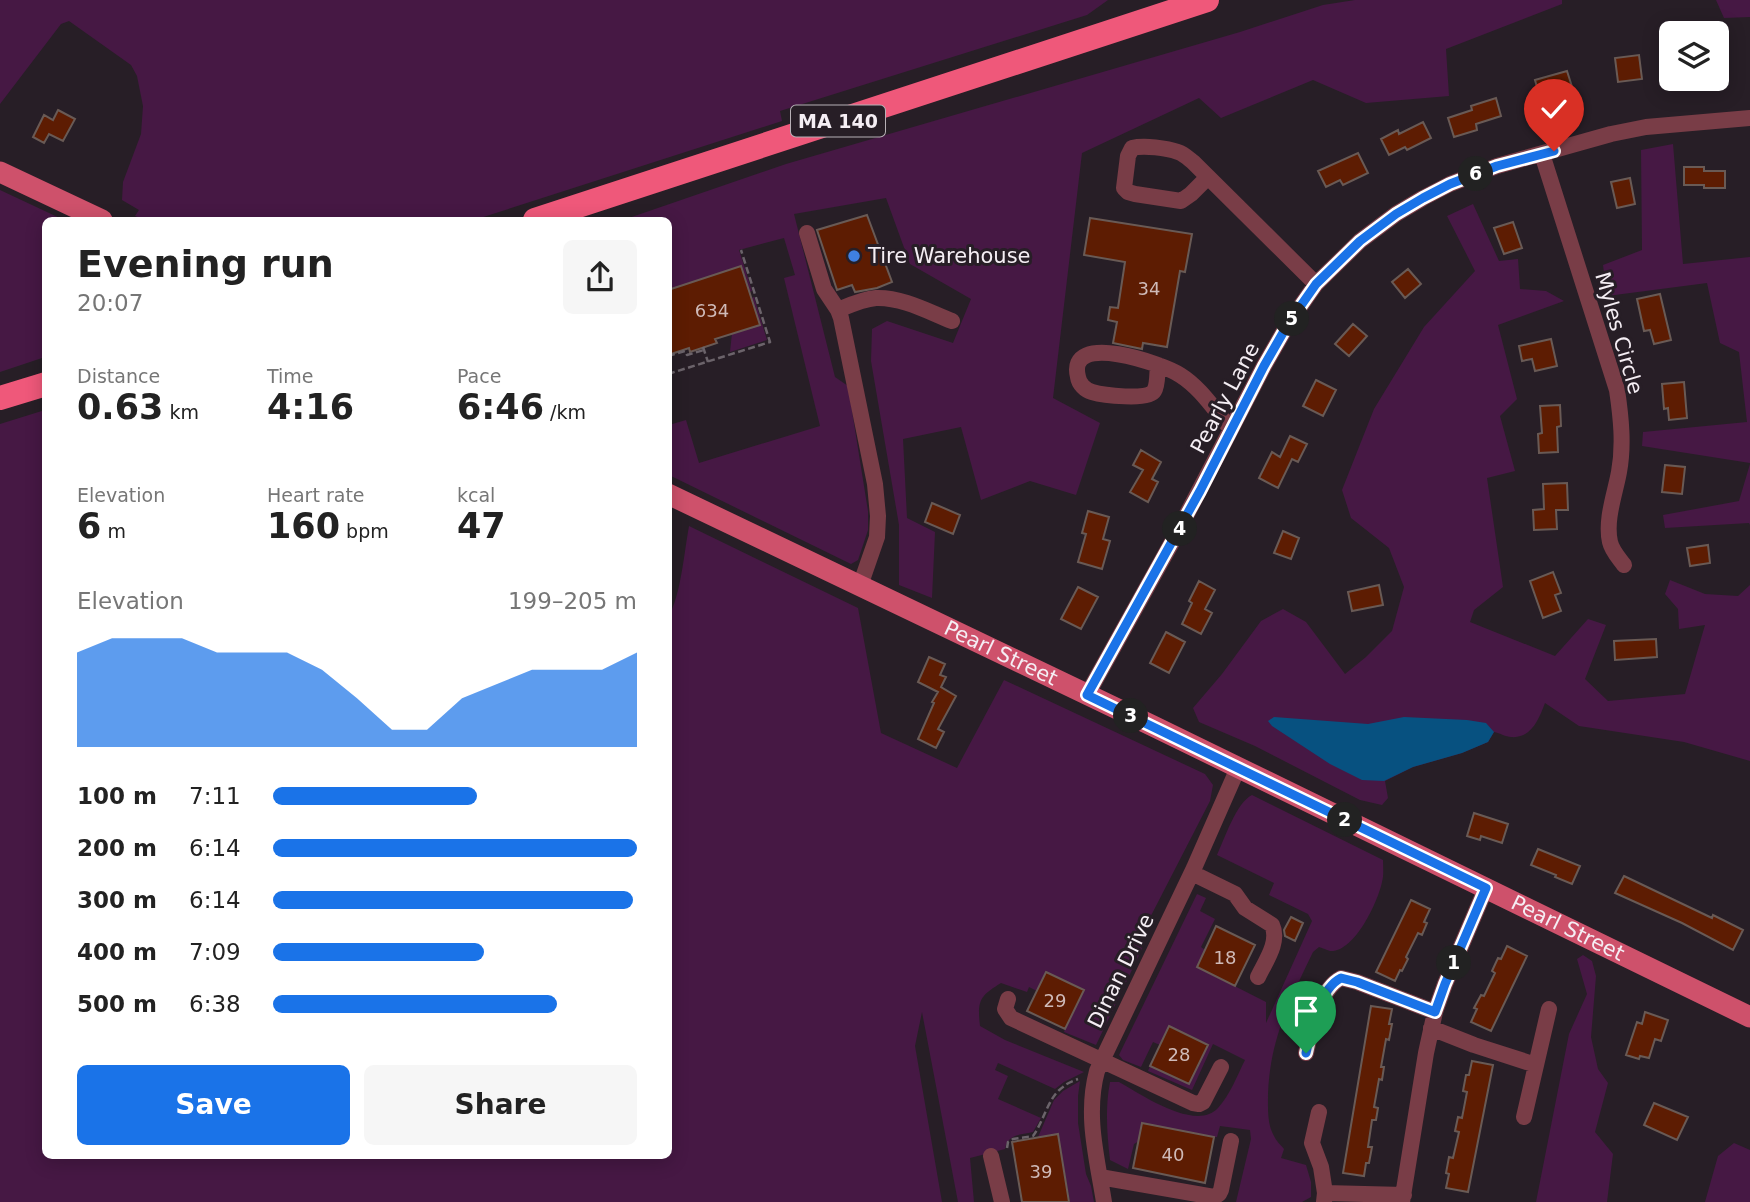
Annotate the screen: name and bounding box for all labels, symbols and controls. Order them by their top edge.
map controls [1659,21,1729,91]
button: layers [1659,21,1729,91]
pin [1524,79,1584,151]
icon: check [1535,90,1573,128]
road number: MA 140 [791,105,885,136]
pin: 6 [1458,156,1494,192]
text: 6 [1469,162,1482,184]
button: share [563,240,637,314]
text: Evening run [77,242,334,286]
place label: Tire Warehouse [867,244,1031,268]
marker: Tire Warehouse [846,248,862,264]
street label: Myles Circle [1590,269,1648,397]
house number: 34 [1138,278,1160,299]
text: 20:07 [77,290,143,316]
house number: 634 [695,300,729,321]
pin: 5 [1274,302,1310,336]
text: 5 [1285,307,1298,329]
street label: Pearly Lane [1186,338,1264,458]
text: Distance [77,365,160,387]
text: Time [267,365,314,387]
text: Pace [457,365,501,387]
text: 0.63 [77,387,163,427]
text: 4:16 [267,387,354,427]
text: 6:46 [457,387,544,427]
text: km [163,401,199,423]
text: /km [544,401,586,423]
text: Elevation [77,484,165,506]
text: Heart rate [267,484,365,506]
text: kcal [457,484,495,506]
text: 6 [77,506,101,546]
text: 160 [267,506,340,546]
text: 47 [457,506,506,546]
pin: 4 [1162,512,1198,546]
text: 4 [1173,517,1186,539]
text: m [101,520,126,542]
text: bpm [340,520,389,542]
text: Elevation [77,588,184,614]
text: 199–205 m [508,588,637,614]
street label: Pearl Street [940,616,1061,691]
pin: 3 [1114,698,1148,734]
text: 3 [1124,704,1137,726]
text: 100 m [77,783,157,809]
text: 7:11 [189,783,241,809]
pin: 2 [1328,802,1362,838]
text: 2 [1338,808,1351,830]
text: 200 m [77,835,157,861]
text: 6:14 [189,835,241,861]
text: 300 m [77,887,157,913]
text: 6:14 [189,887,241,913]
street label: Pearl Street [1507,890,1628,966]
street label: Dinan Drive [1083,910,1159,1032]
text: 400 m [77,939,157,965]
text: 7:09 [189,939,241,965]
pin: 1 [1436,946,1472,981]
house number: 18 [1214,947,1236,968]
text: 1 [1447,951,1460,973]
pin [1276,981,1336,1053]
house number: 29 [1044,990,1066,1011]
text: 500 m [77,991,157,1017]
text: 6:38 [189,991,241,1017]
icon: arrive [1287,992,1325,1030]
house number: 28 [1168,1044,1190,1065]
button: Save [77,1065,350,1145]
button: Share [364,1065,637,1145]
house number: 40 [1162,1144,1184,1165]
house number: 39 [1030,1161,1052,1182]

